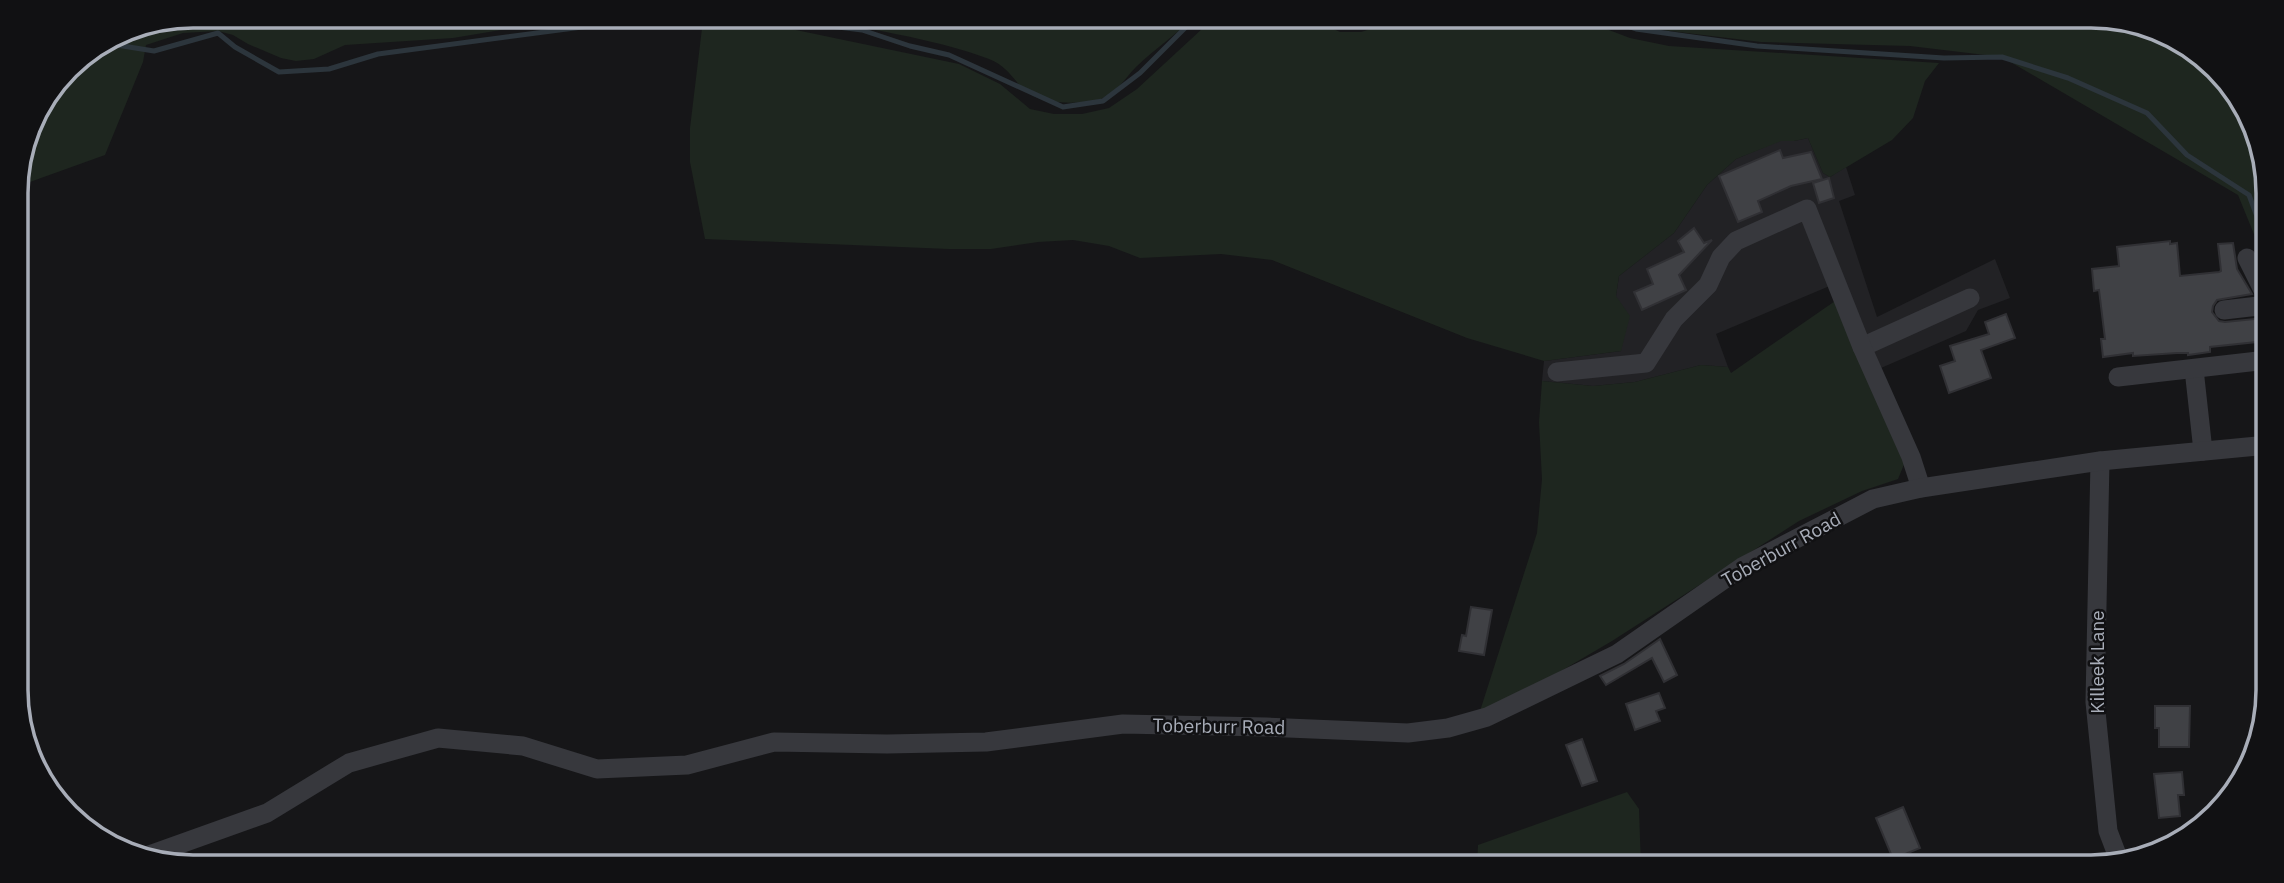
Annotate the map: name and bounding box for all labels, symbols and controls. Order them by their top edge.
street label: Toberburr Road [1717,506,1845,592]
street label: Killeek Lane [2085,610,2109,714]
street label: Toberburr Road [1152,713,1286,739]

